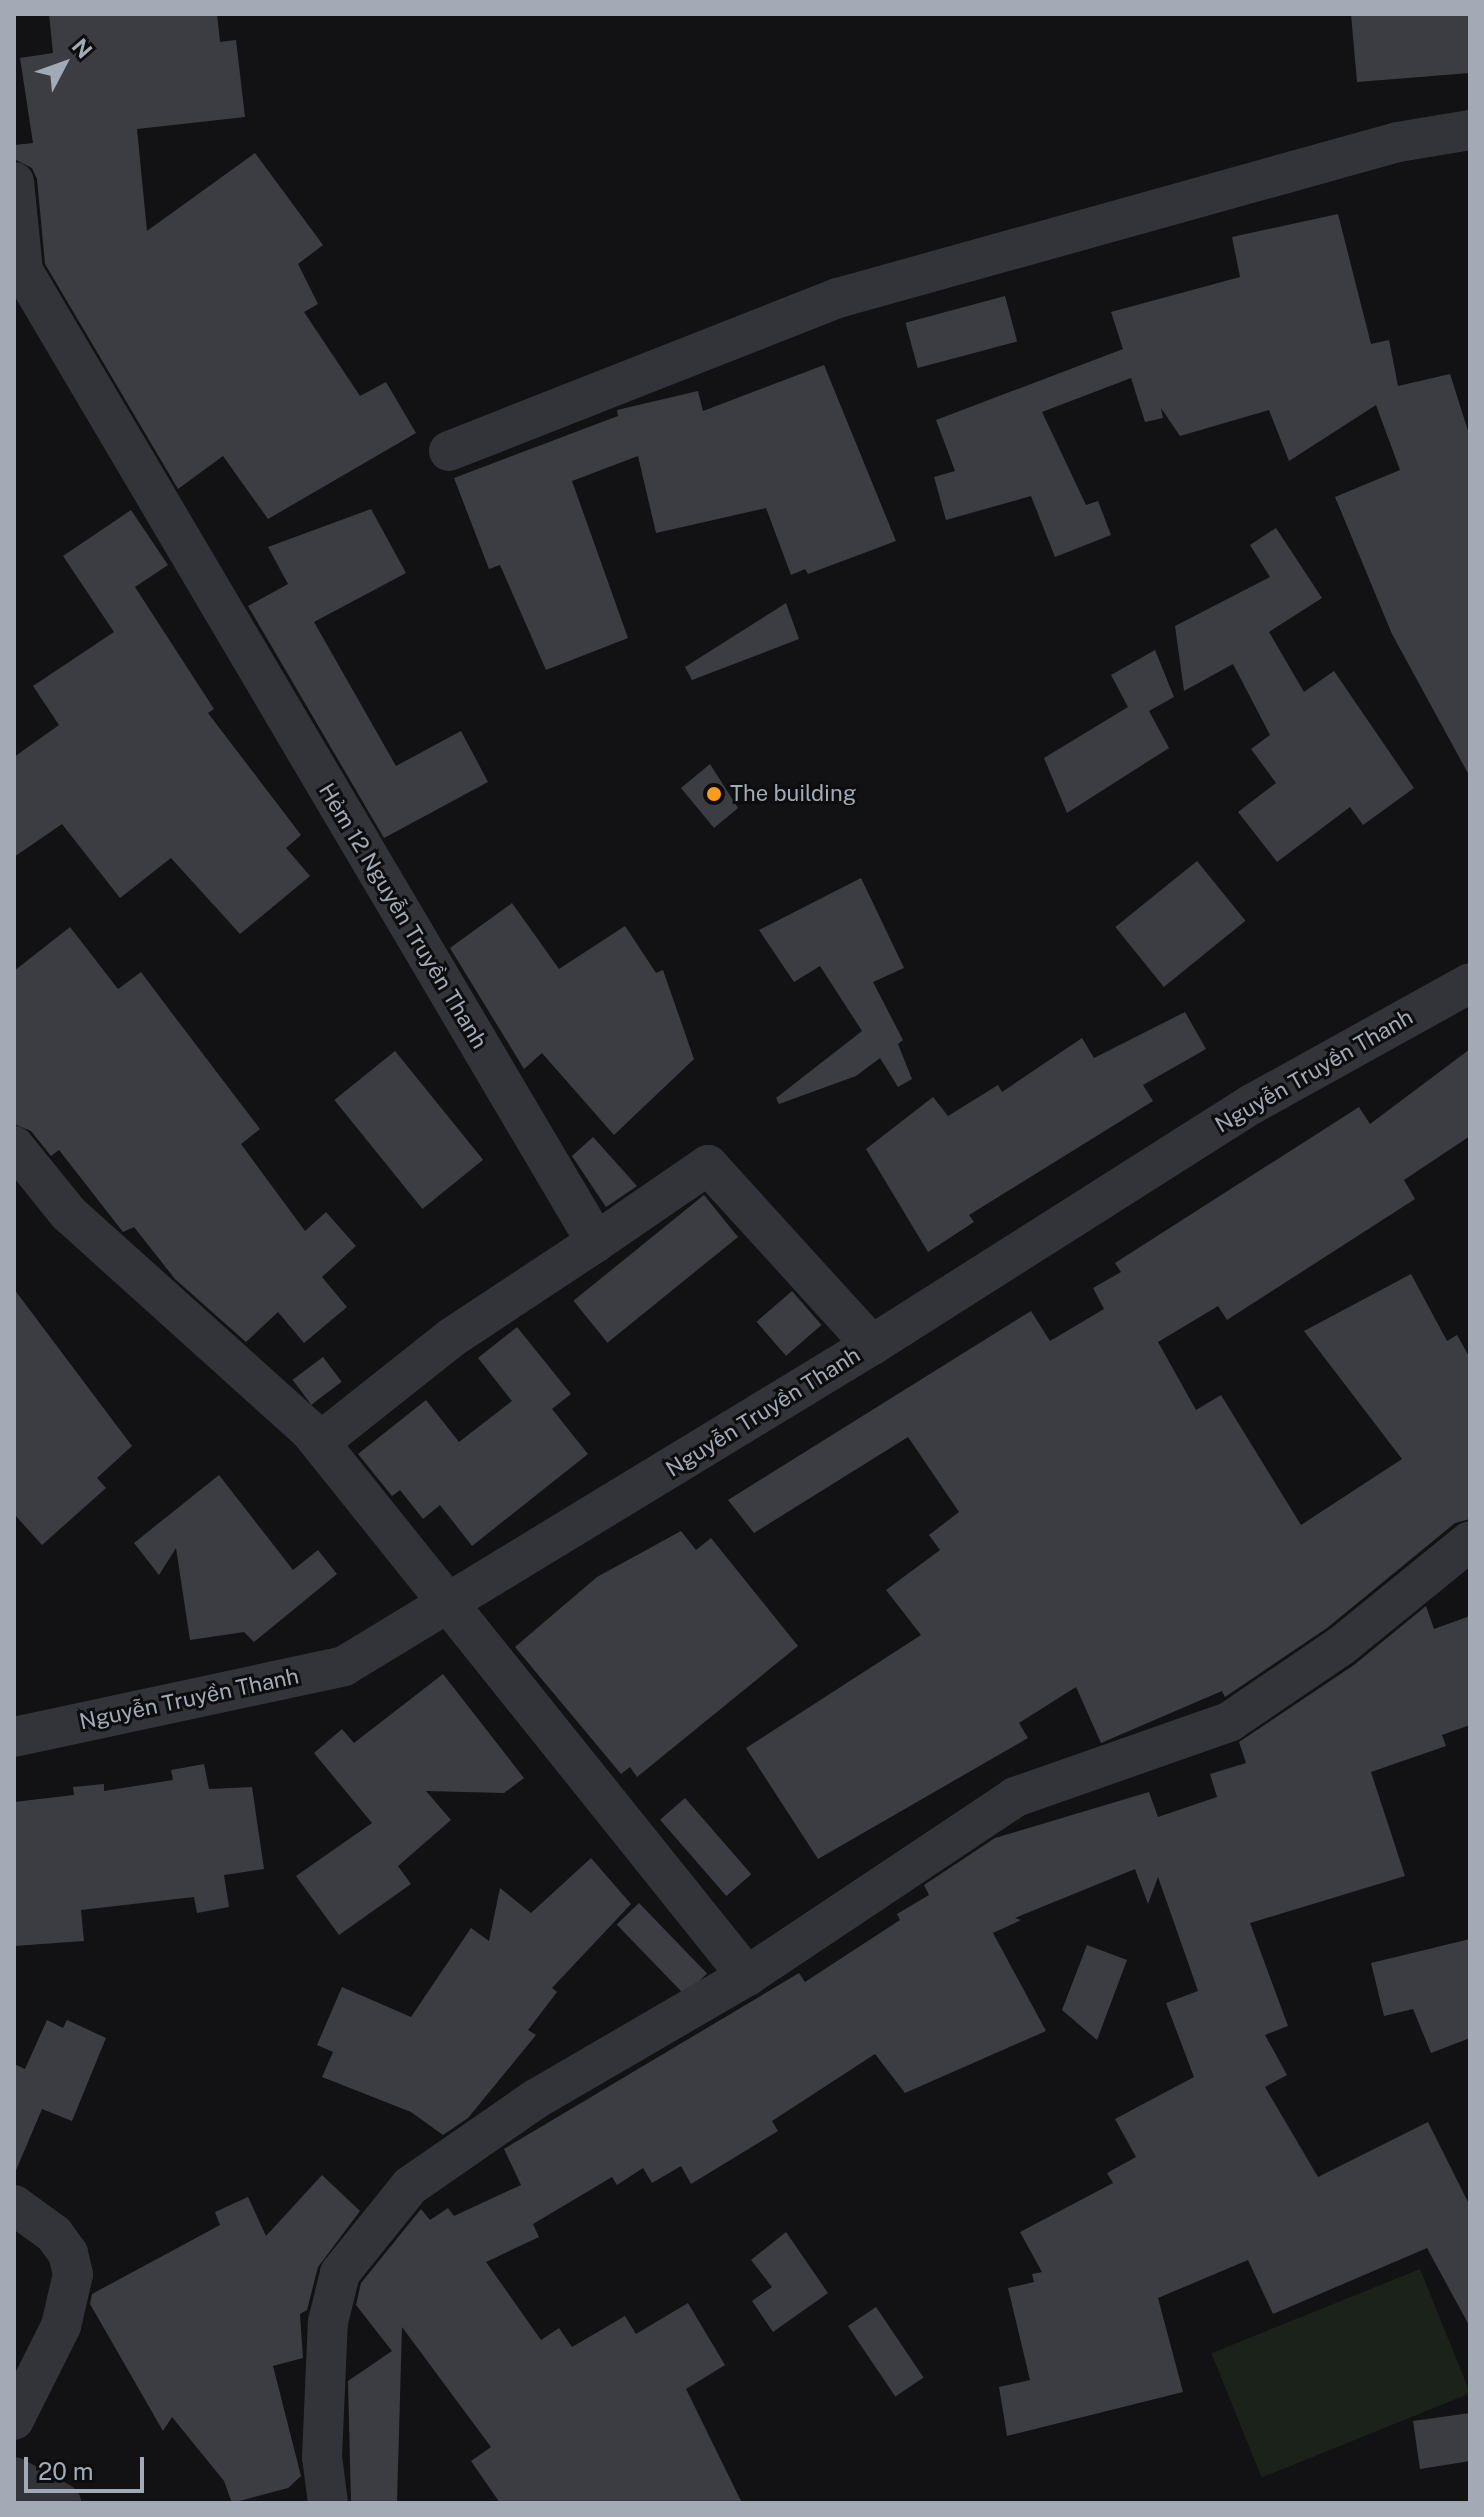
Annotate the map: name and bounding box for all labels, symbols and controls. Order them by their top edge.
north arrow [24,24,104,104]
text: N [67,33,98,63]
street label: Hẻm 12 Nguyễn Truyền Thanh [313,779,493,1053]
place label: The building [730,781,856,807]
marker: The building [705,785,723,803]
street label: Nguyễn Truyền Thanh [1211,1004,1417,1138]
street label: Nguyễn Truyền Thanh [661,1342,865,1482]
street label: Nguyễn Truyền Thanh [77,1663,301,1735]
scale bar [28,2441,148,2491]
text: 20 m [38,2457,94,2485]

